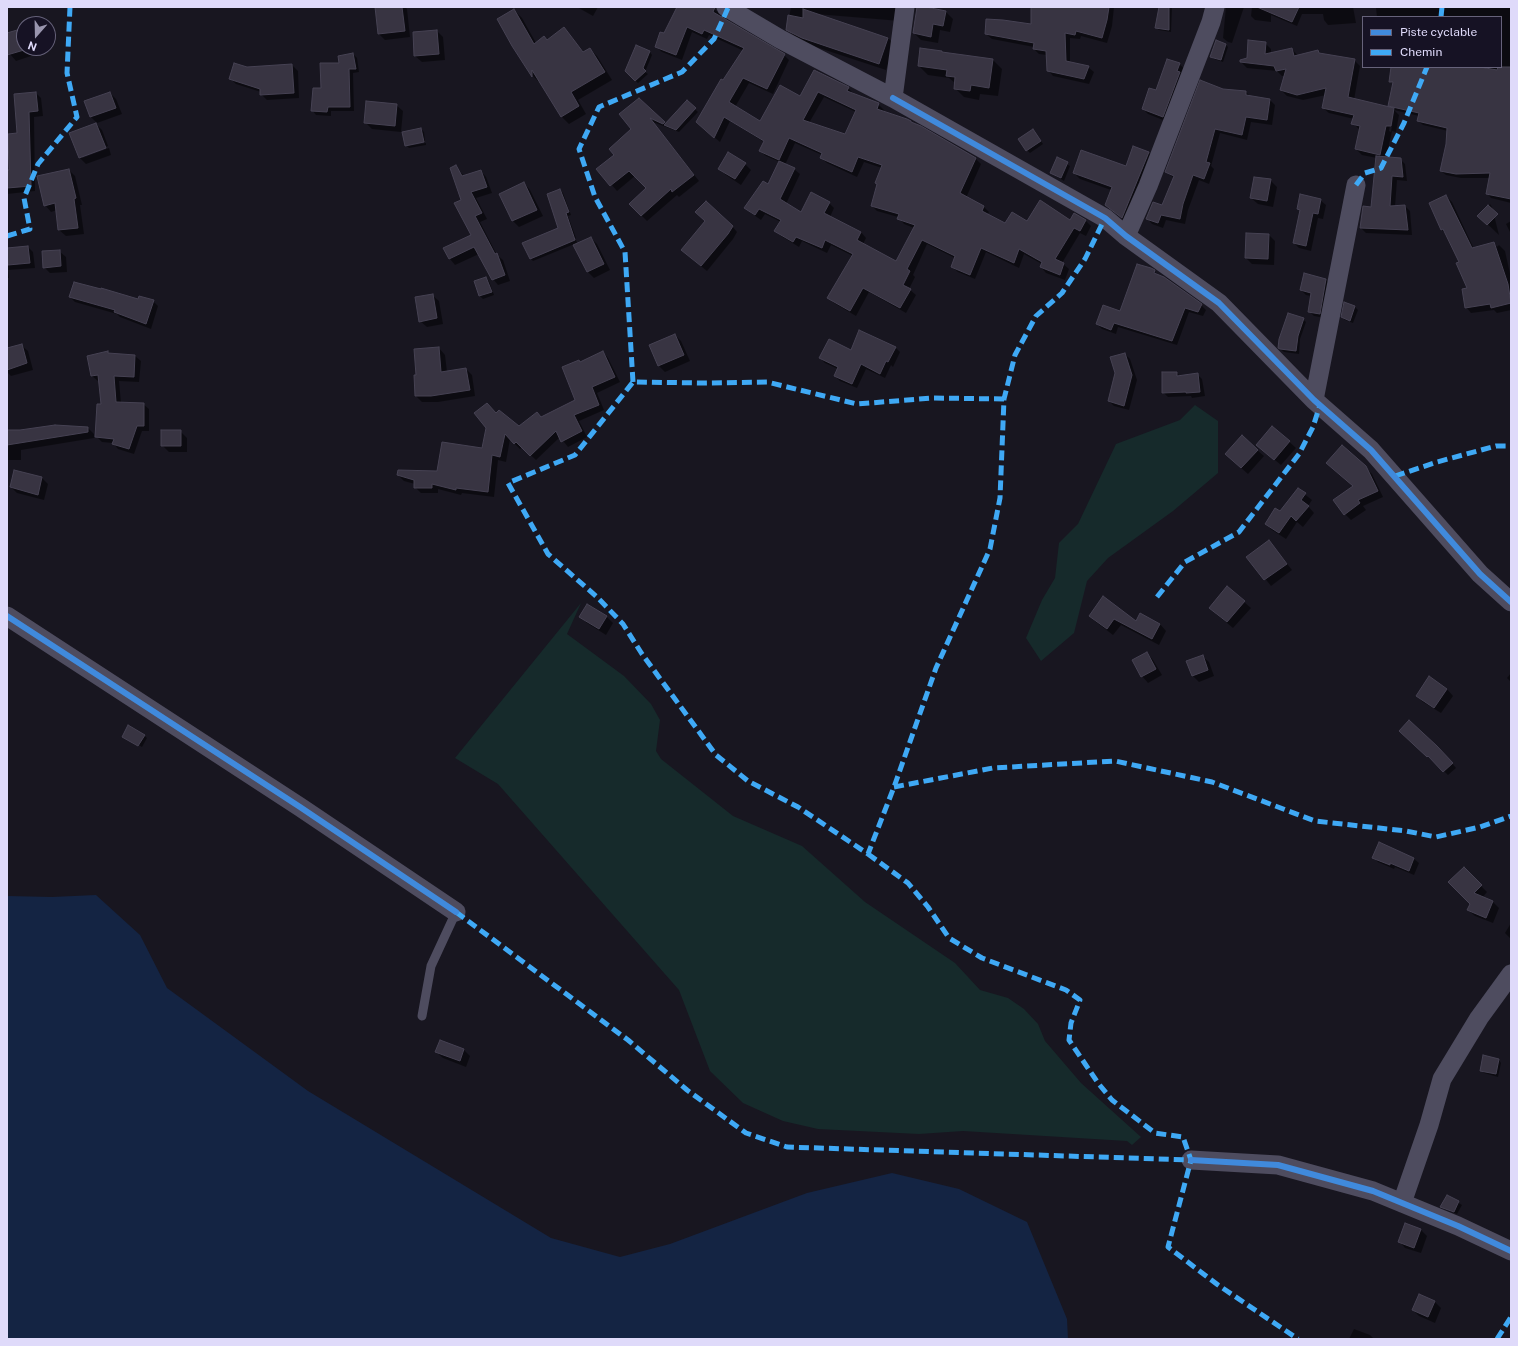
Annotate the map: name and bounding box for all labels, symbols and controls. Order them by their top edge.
north arrow [16,16,56,56]
legend [1362,16,1502,68]
text: Piste cyclable [1400,25,1477,39]
text: N [26,39,38,53]
text: Chemin [1400,45,1442,59]

